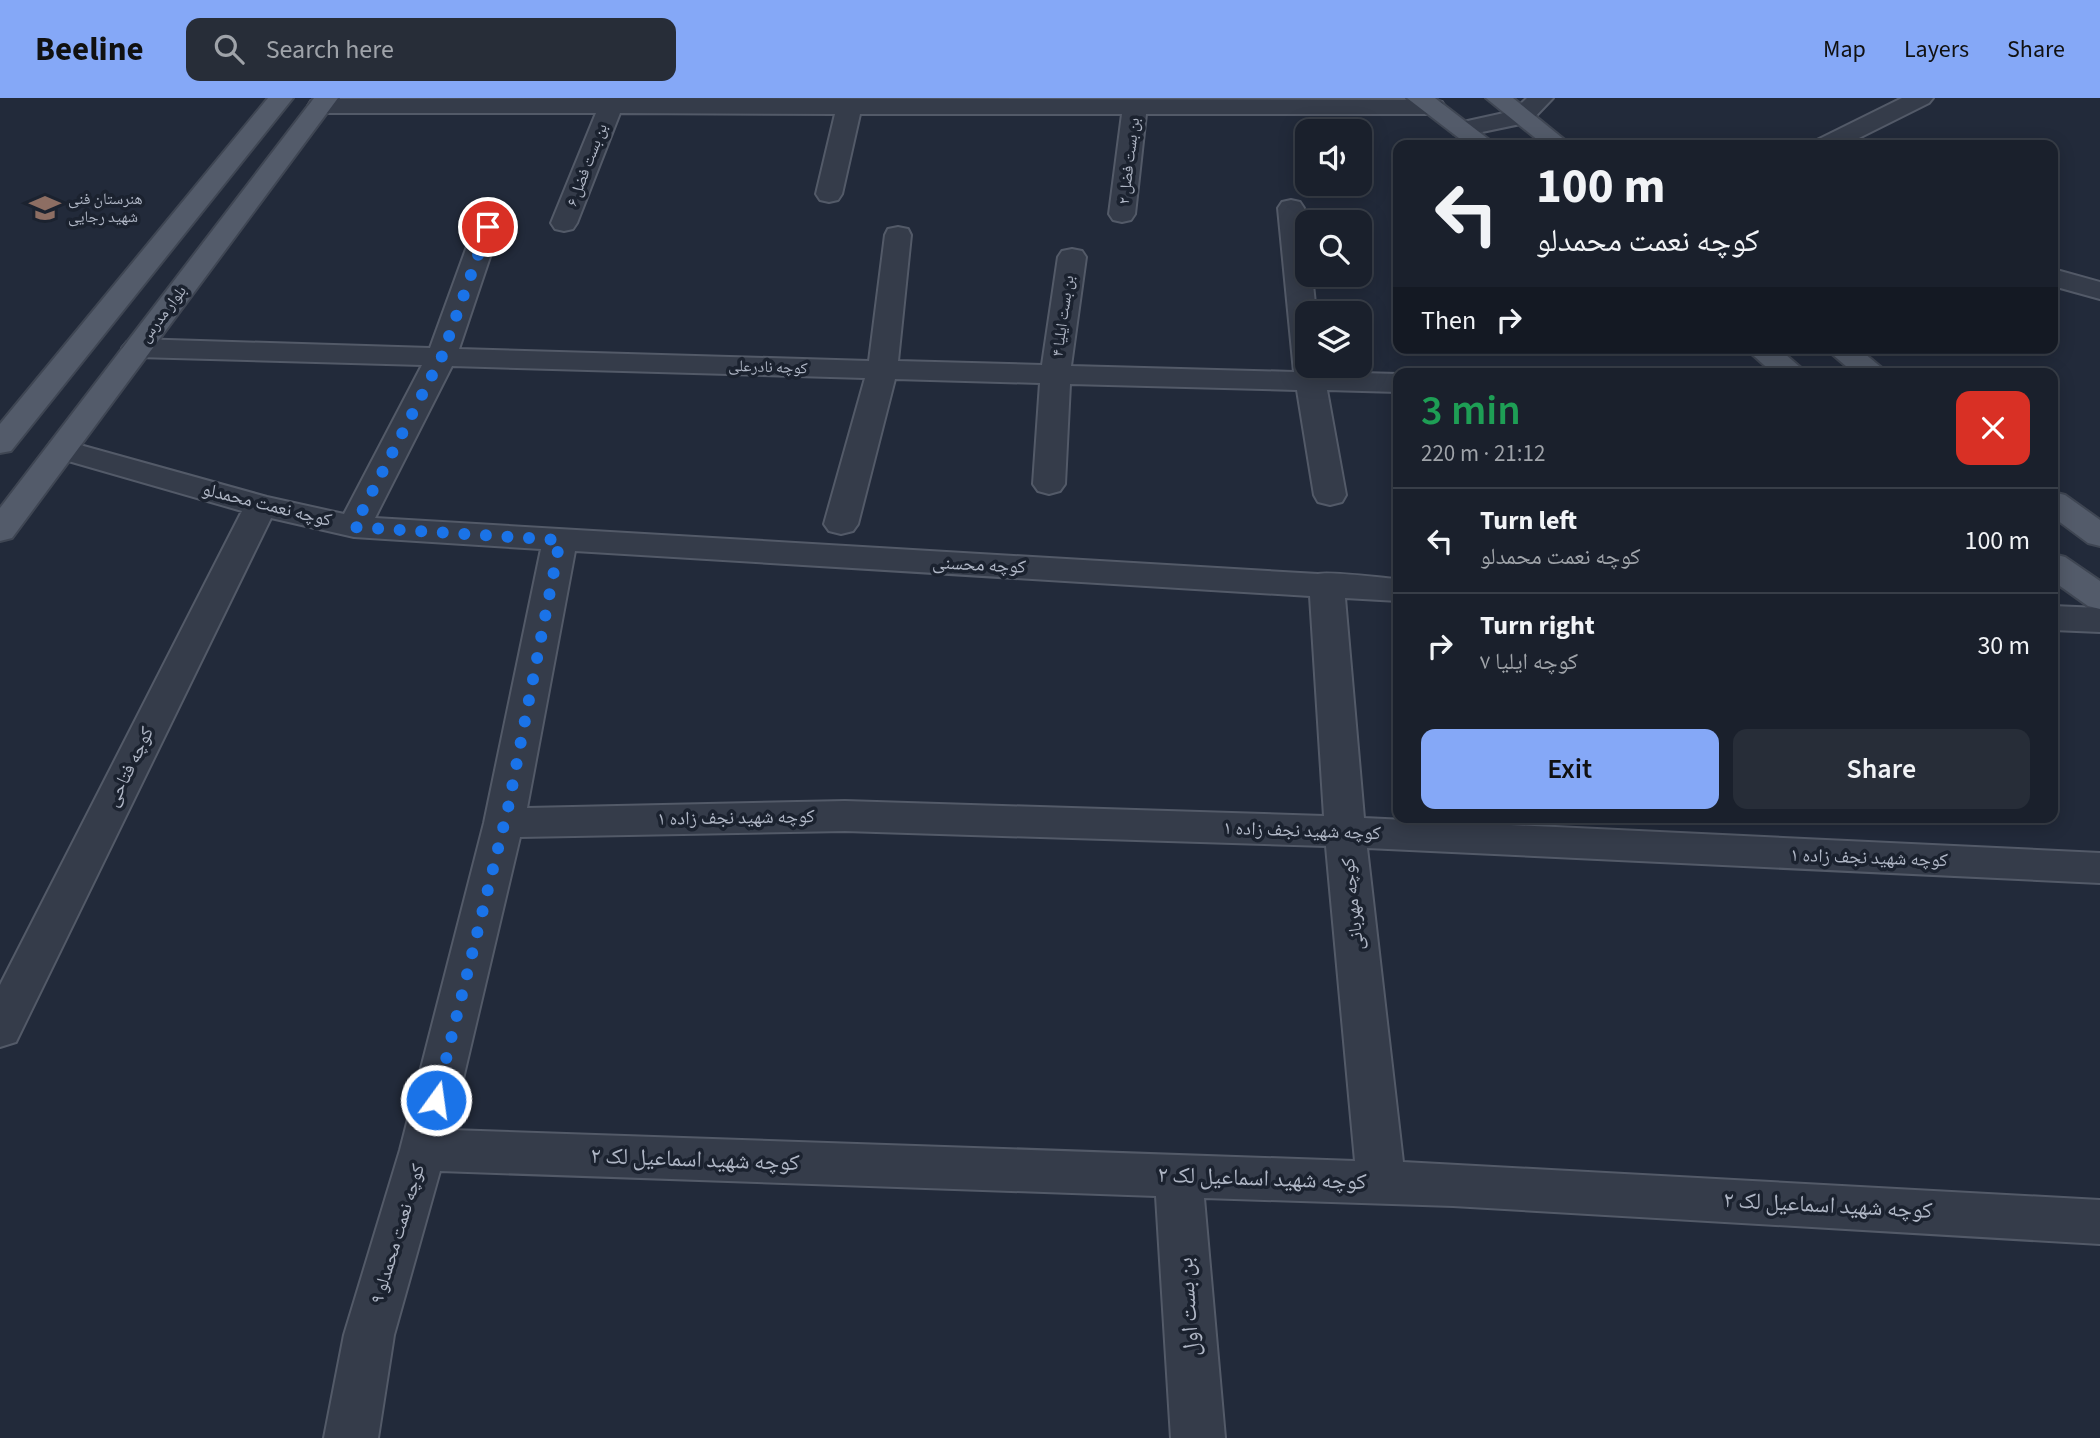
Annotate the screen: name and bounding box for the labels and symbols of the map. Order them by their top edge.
street label: ۲ بن بست فضل [1113,116,1145,206]
street label: ۶ بن بست فضل [561,120,613,210]
place label: هنرستان فنی شهید رجایی [68,188,143,228]
school or university icon: هنرستان فنی شهید رجایی [28,191,62,225]
pin [458,197,518,257]
street label: ۴ بن بست ایلیا [1046,274,1080,358]
street label: بلوار مدرس [134,281,192,347]
street label: کوچه نادرعلی [728,355,808,379]
street label: کوچه نعمت محمدلو [199,476,335,534]
street label: کوچه محسنی [931,549,1027,581]
street label: کوچه فتاحی [99,722,161,812]
street label: کوچه شهید نجف زاده ۱ [657,803,815,833]
street label: کوچه شهید نجف زاده ۱ [1223,815,1381,847]
street label: کوچه شهید نجف زاده ۱ [1790,842,1948,874]
street label: کوچه مهربانی [1335,856,1371,952]
position arrow [399,1063,473,1137]
street label: کوچه شهید اسماعیل لک ۲ [590,1139,801,1179]
street label: کوچه شهید اسماعیل لک ۲ [1157,1158,1368,1198]
street label: کوچه نعمت محمدلو ۹ [364,1161,432,1307]
street label: کوچه شهید اسماعیل لک ۲ [1723,1183,1934,1227]
street label: بن بست اول [1168,1256,1208,1358]

